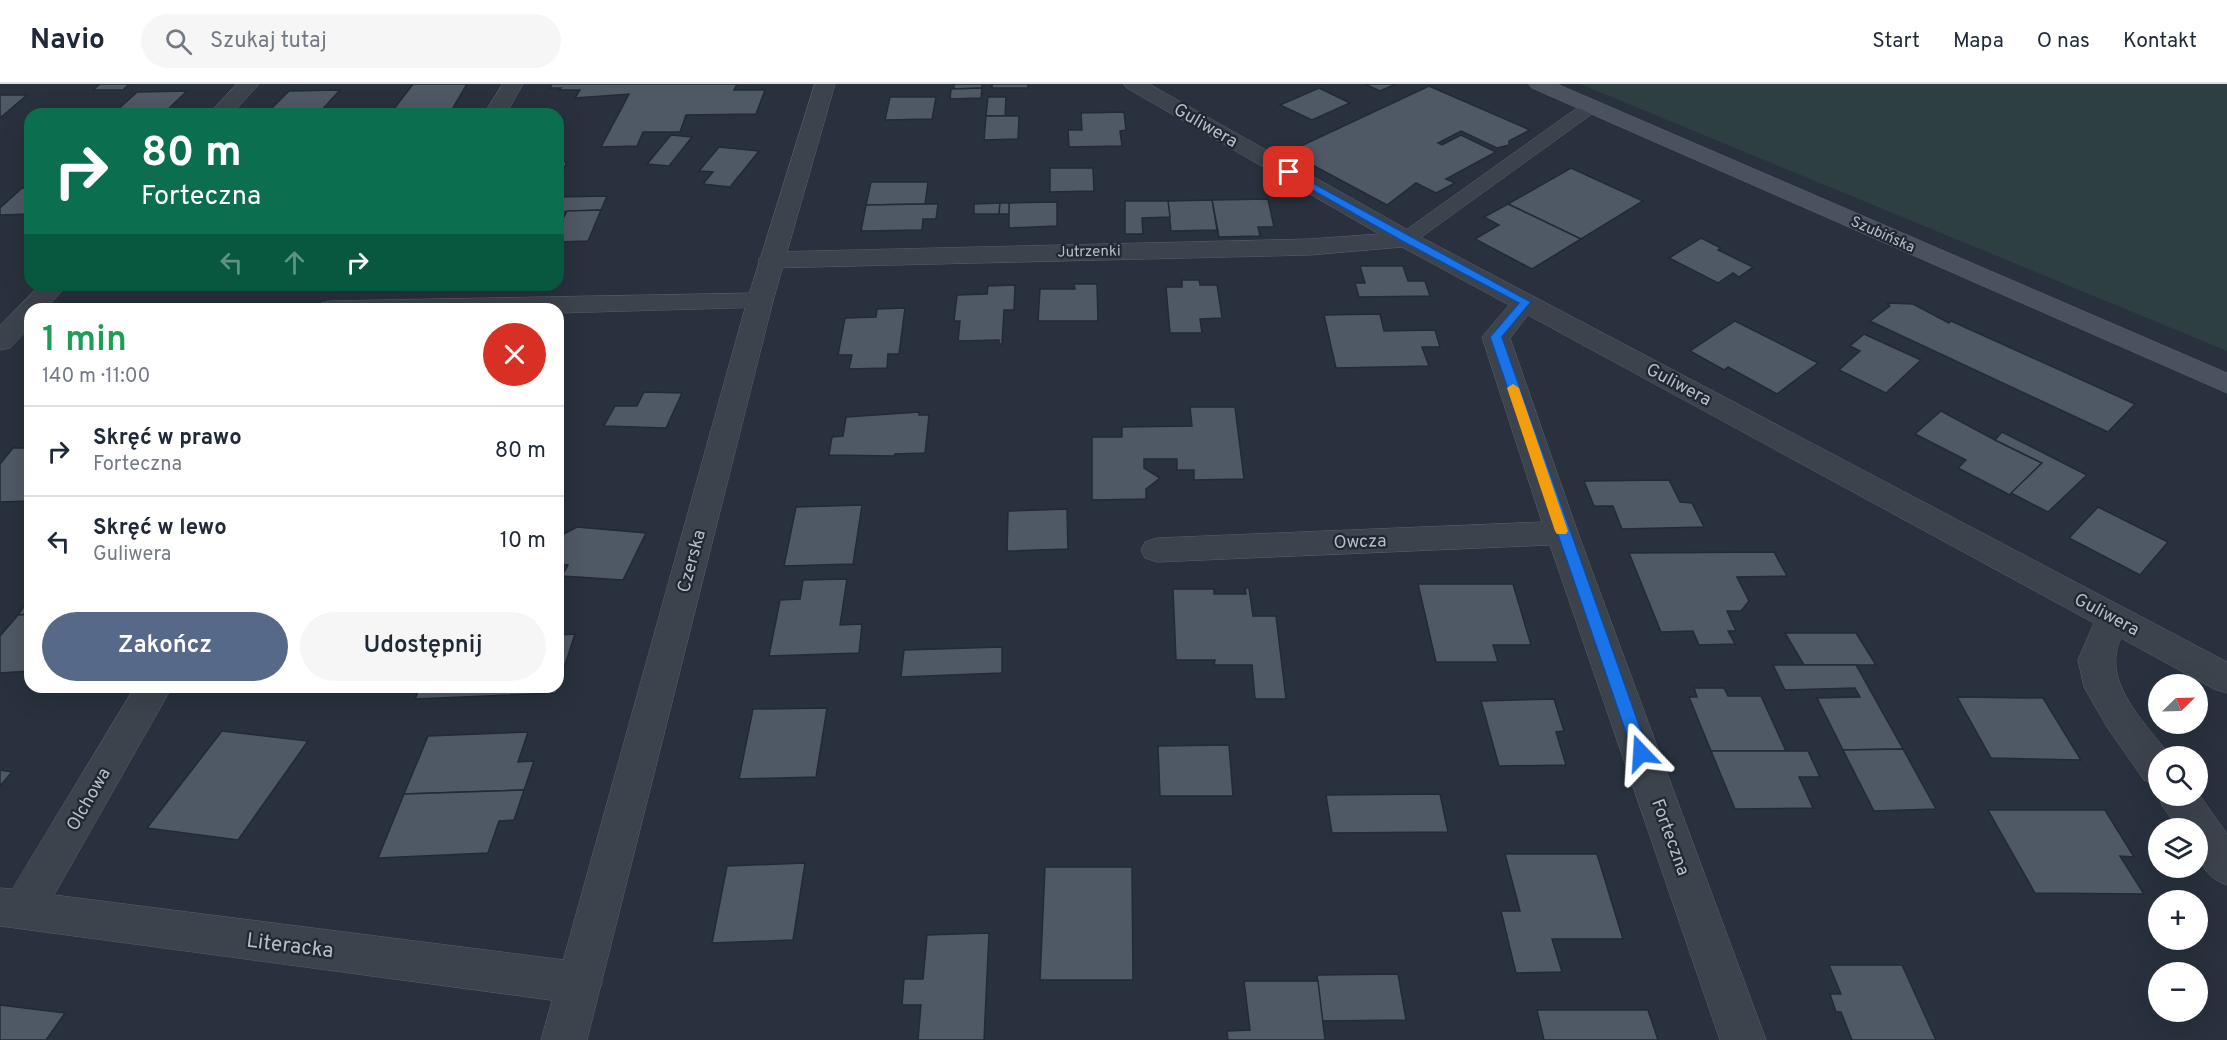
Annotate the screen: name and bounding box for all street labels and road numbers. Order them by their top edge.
street label: Guliwera [1169,99,1242,154]
street label: Szubińska [1847,213,1917,258]
street label: Jutrzenki [1057,242,1121,263]
street label: Guliwera [1642,359,1715,412]
street label: Czerska [673,527,712,595]
street label: Owcza [1333,530,1387,555]
street label: Guliwera [2070,589,2143,642]
street label: Olchowa [62,764,117,836]
street label: Forteczna [1645,796,1694,879]
street label: Literacka [245,928,335,965]

